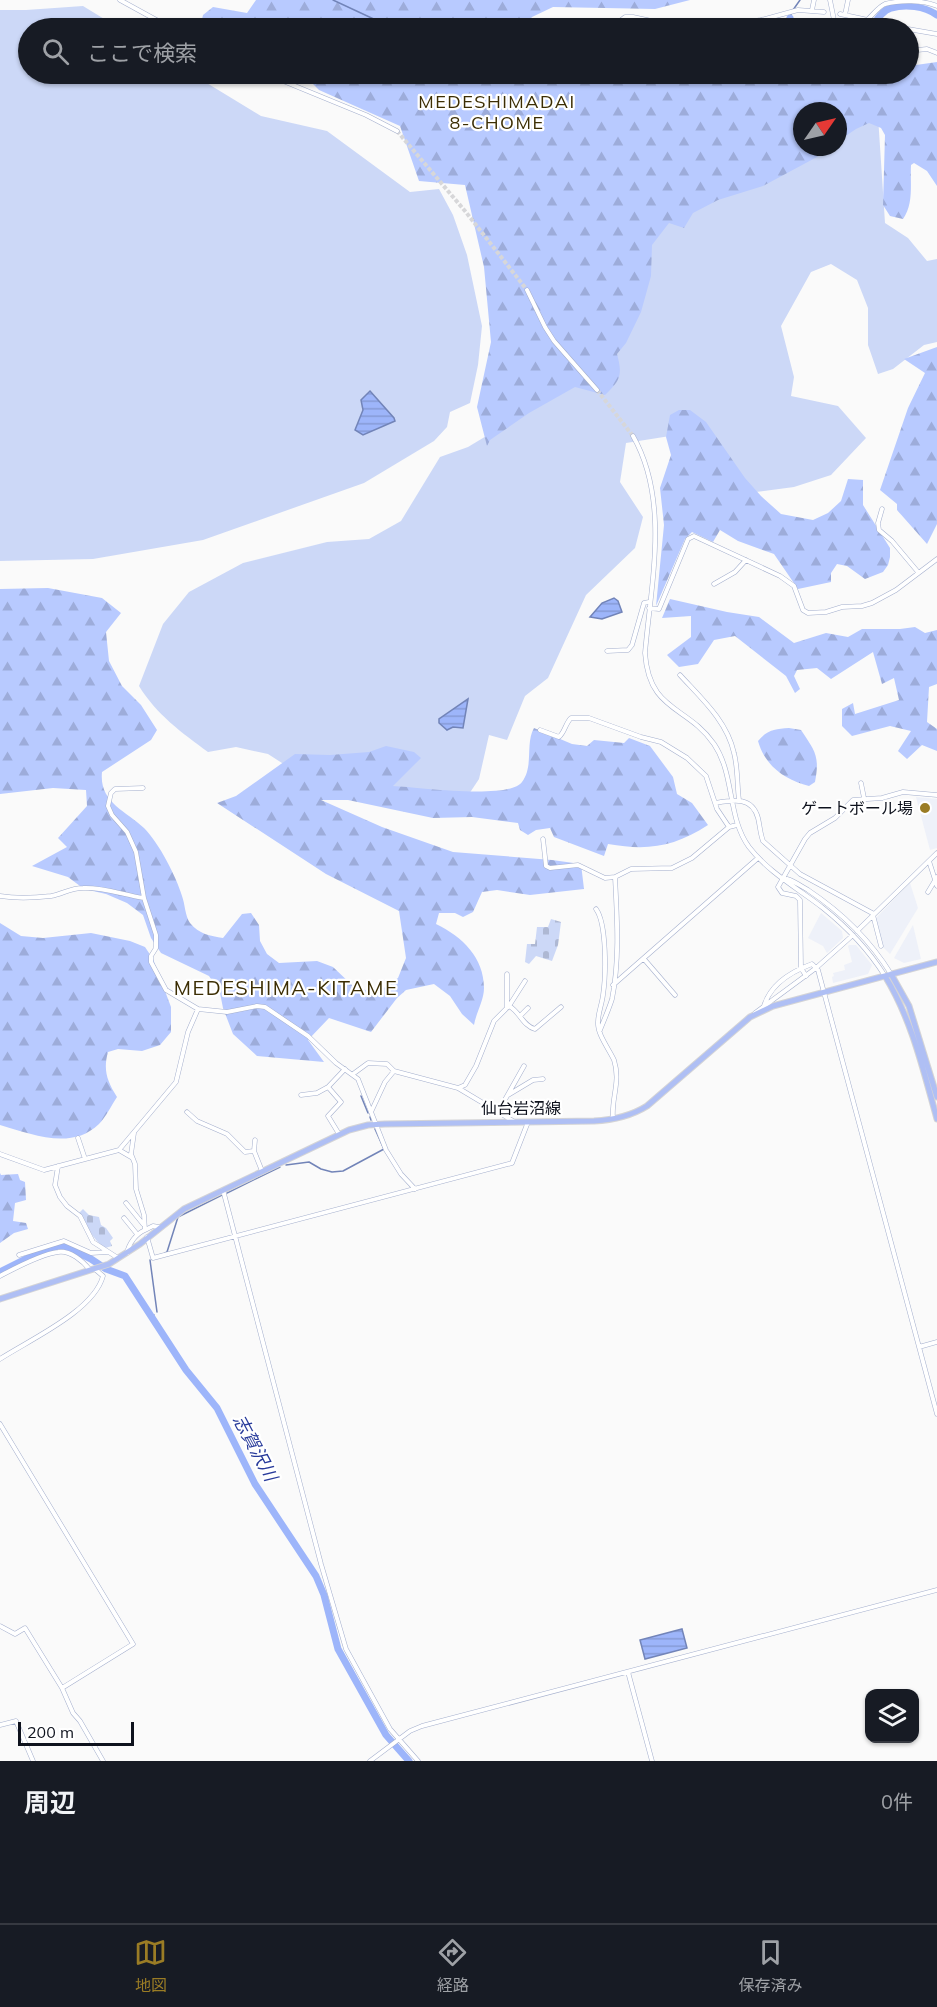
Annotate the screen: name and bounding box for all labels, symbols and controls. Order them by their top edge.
search box [18,18,919,84]
icon: search [39,35,72,68]
text: ここで検索 [87,39,197,67]
district label: MEDESHIMADAI 8-CHOME [418,90,576,134]
north arrow [793,102,847,156]
place label: ゲートボール場 [801,798,913,818]
marker: ゲートボール場 [918,801,932,815]
district label: MEDESHIMA-KITAME [174,975,398,1000]
street label: 仙台岩沼線 [481,1098,561,1118]
water label: 志賀沢川 [228,1411,283,1487]
map controls [865,1689,919,1743]
button: layers [865,1689,919,1743]
scale bar [18,1719,134,1746]
text: 200 m [27,1722,74,1742]
text: 周辺 [24,1786,76,1819]
text: 0件 [881,1789,913,1814]
tab: 地図 [134,1936,167,1996]
tab: 経路 [436,1936,469,1996]
tab: 保存済み [738,1936,802,1996]

